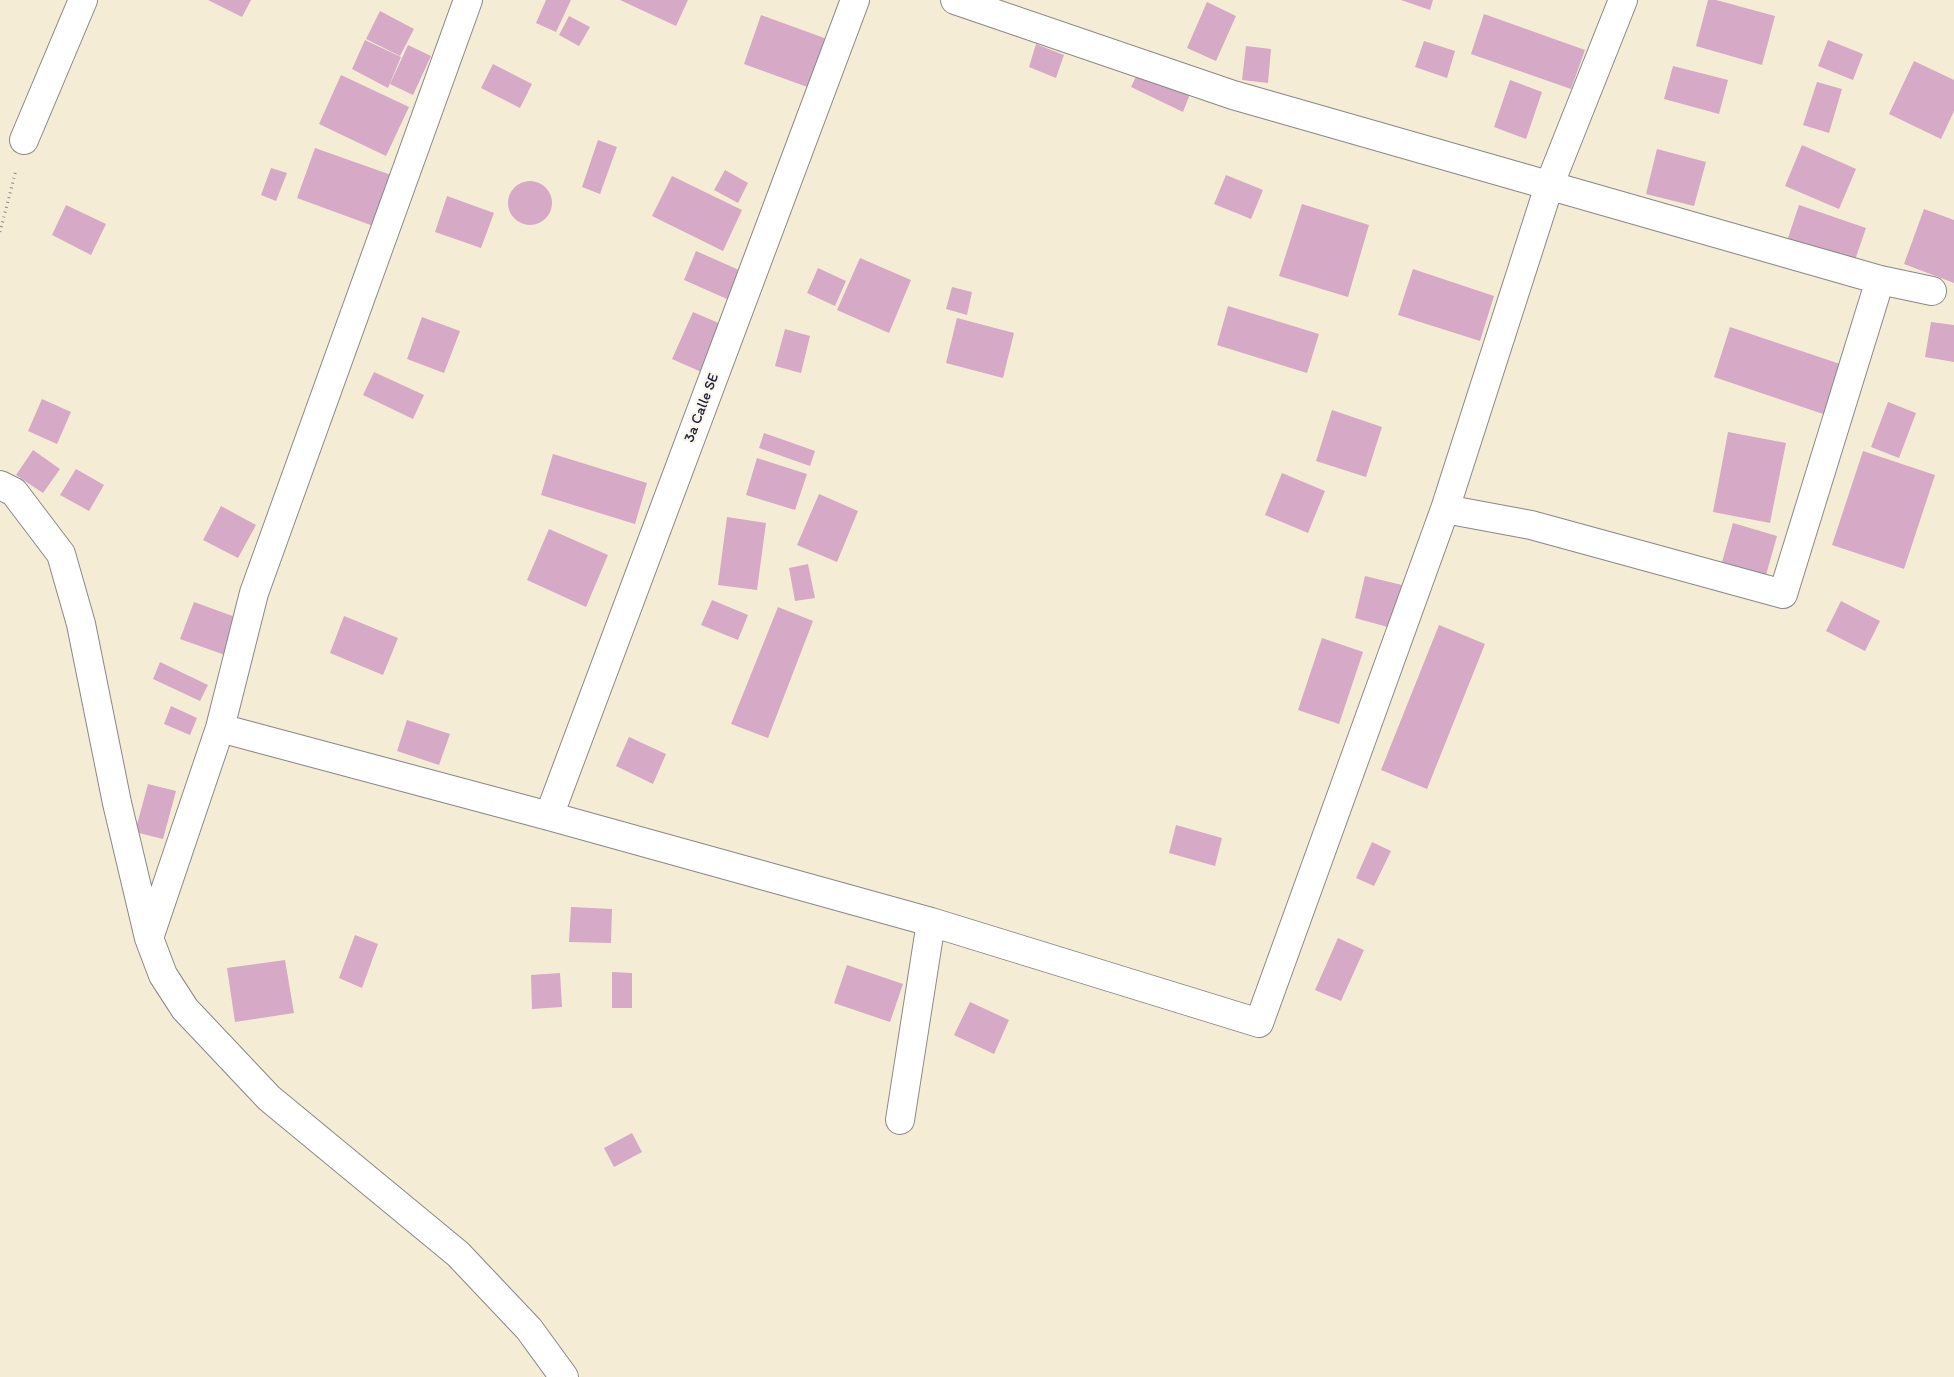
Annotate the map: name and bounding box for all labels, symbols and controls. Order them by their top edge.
street label: 3a Calle SE [681,371,723,445]

